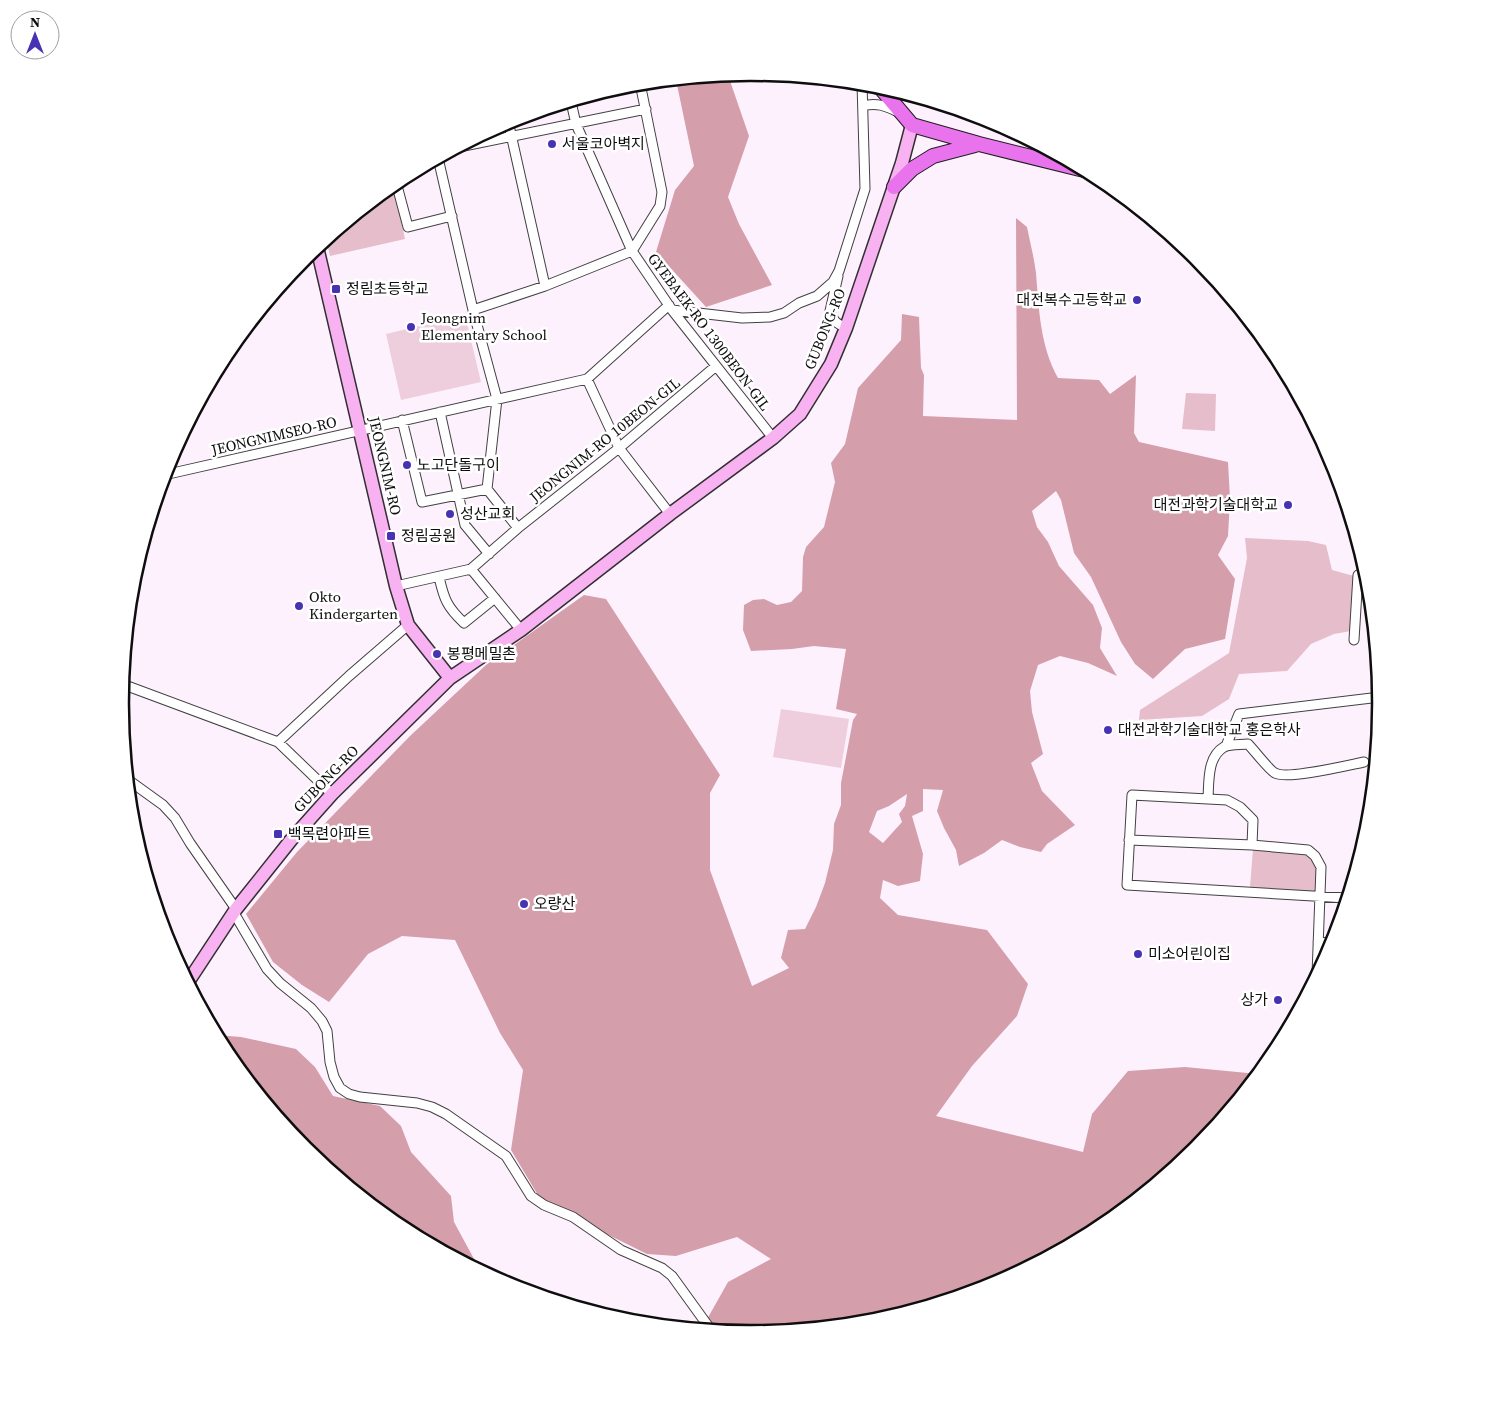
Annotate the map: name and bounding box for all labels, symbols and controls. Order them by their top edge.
north arrow [10,10,60,60]
text: N [30,12,40,32]
place label: 서울코아벽지 [562,133,645,154]
marker: 서울코아벽지 [546,138,558,150]
street label: GYEBAEK-RO 1300BEON-GIL [643,248,776,415]
place label: 정림초등학교 [346,278,429,299]
marker: 정림초등학교 [330,283,342,295]
street label: GUBONG-RO [799,285,850,373]
place label: 대전복수고등학교 [1017,289,1127,310]
marker: 대전복수고등학교 [1131,294,1143,306]
place label: Jeongnim Elementary School [420,307,548,345]
marker: Jeongnim Elementary School [405,321,417,333]
street label: JEONGNIM-RO 10BEON-GIL [524,372,684,508]
street label: JEONGNIMSEO-RO [208,411,339,460]
street label: JEONGNIM-RO [364,414,407,517]
place label: 노고단돌구이 [417,454,500,475]
marker: 노고단돌구이 [401,459,413,471]
place label: 대전과학기술대학교 [1154,494,1278,515]
marker: 대전과학기술대학교 [1282,499,1294,511]
place label: 성산교회 [460,503,515,524]
marker: 성산교회 [444,508,456,520]
place label: 정림공원 [401,525,456,546]
marker: 정림공원 [385,530,397,542]
place label: Okto Kindergarten [309,586,398,624]
marker: Okto Kindergarten [293,600,305,612]
place label: 봉평메밀촌 [447,643,516,664]
marker: 봉평메밀촌 [431,648,443,660]
place label: 대전과학기술대학교 홍은학사 [1118,719,1301,740]
marker: 대전과학기술대학교 홍은학사 [1102,724,1114,736]
street label: GUBONG-RO [288,740,363,817]
place label: 백목련아파트 [288,823,371,844]
marker: 백목련아파트 [272,828,284,840]
place label: 오량산 [534,893,576,914]
marker: 오량산 [518,898,530,910]
place label: 미소어린이집 [1148,943,1231,964]
marker: 미소어린이집 [1132,948,1144,960]
place label: 상가 [1240,989,1268,1010]
marker: 상가 [1272,994,1284,1006]

